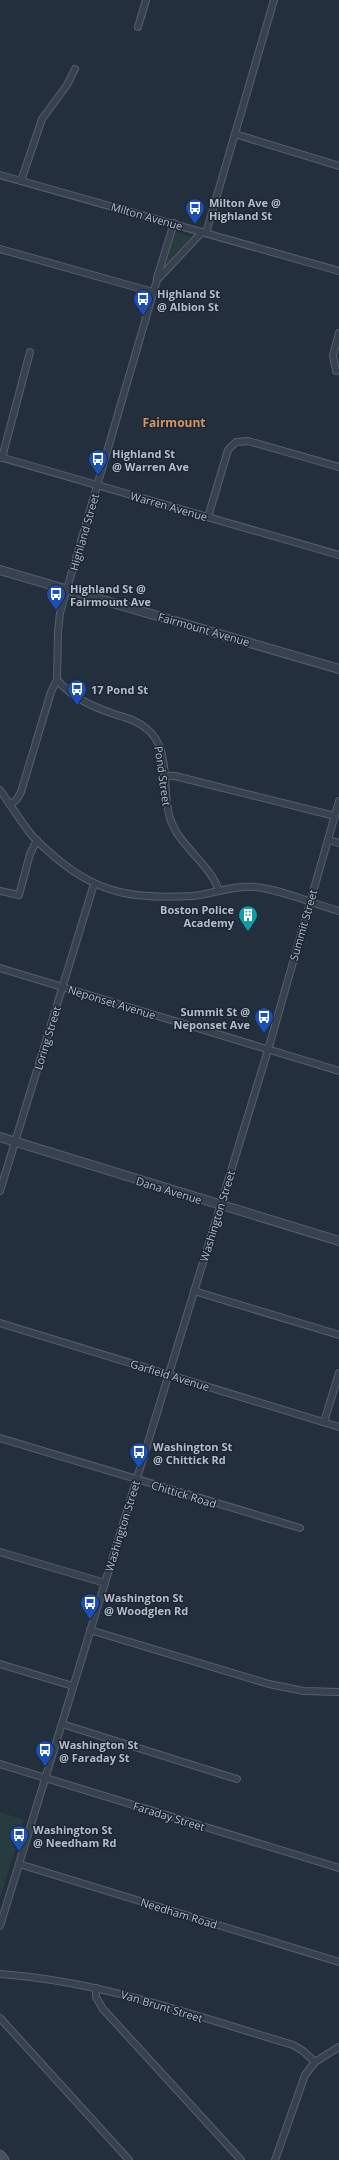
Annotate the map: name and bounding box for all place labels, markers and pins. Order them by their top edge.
place label: Milton Ave @ Highland St [209,195,281,223]
bus stop icon: Milton Ave @ Highland St [184,197,206,225]
place label: Highland St @ Albion St [157,286,220,314]
bus stop icon: Highland St @ Albion St [132,288,154,316]
place label: Highland St @ Warren Ave [112,446,189,474]
bus stop icon: Highland St @ Warren Ave [87,448,109,476]
place label: Highland St @ Fairmount Ave [70,581,152,609]
bus stop icon: Highland St @ Fairmount Ave [45,583,67,611]
bus stop icon: 17 Pond St [66,678,88,706]
place label: 17 Pond St [91,682,148,697]
place label: Boston Police Academy [160,902,235,930]
building icon: Boston Police Academy [237,904,259,932]
place label: Summit St @ Neponset Ave [174,1004,250,1032]
bus stop icon: Summit St @ Neponset Ave [253,1006,275,1034]
place label: Washington St @ Chittick Rd [153,1439,233,1467]
bus stop icon: Washington St @ Chittick Rd [128,1441,150,1469]
place label: Washington St @ Woodglen Rd [104,1590,188,1618]
bus stop icon: Washington St @ Woodglen Rd [79,1592,101,1620]
place label: Washington St @ Faraday St [59,1737,139,1765]
bus stop icon: Washington St @ Faraday St [34,1739,56,1767]
place label: Washington St @ Needham Rd [33,1822,116,1850]
bus stop icon: Washington St @ Needham Rd [8,1824,30,1852]

